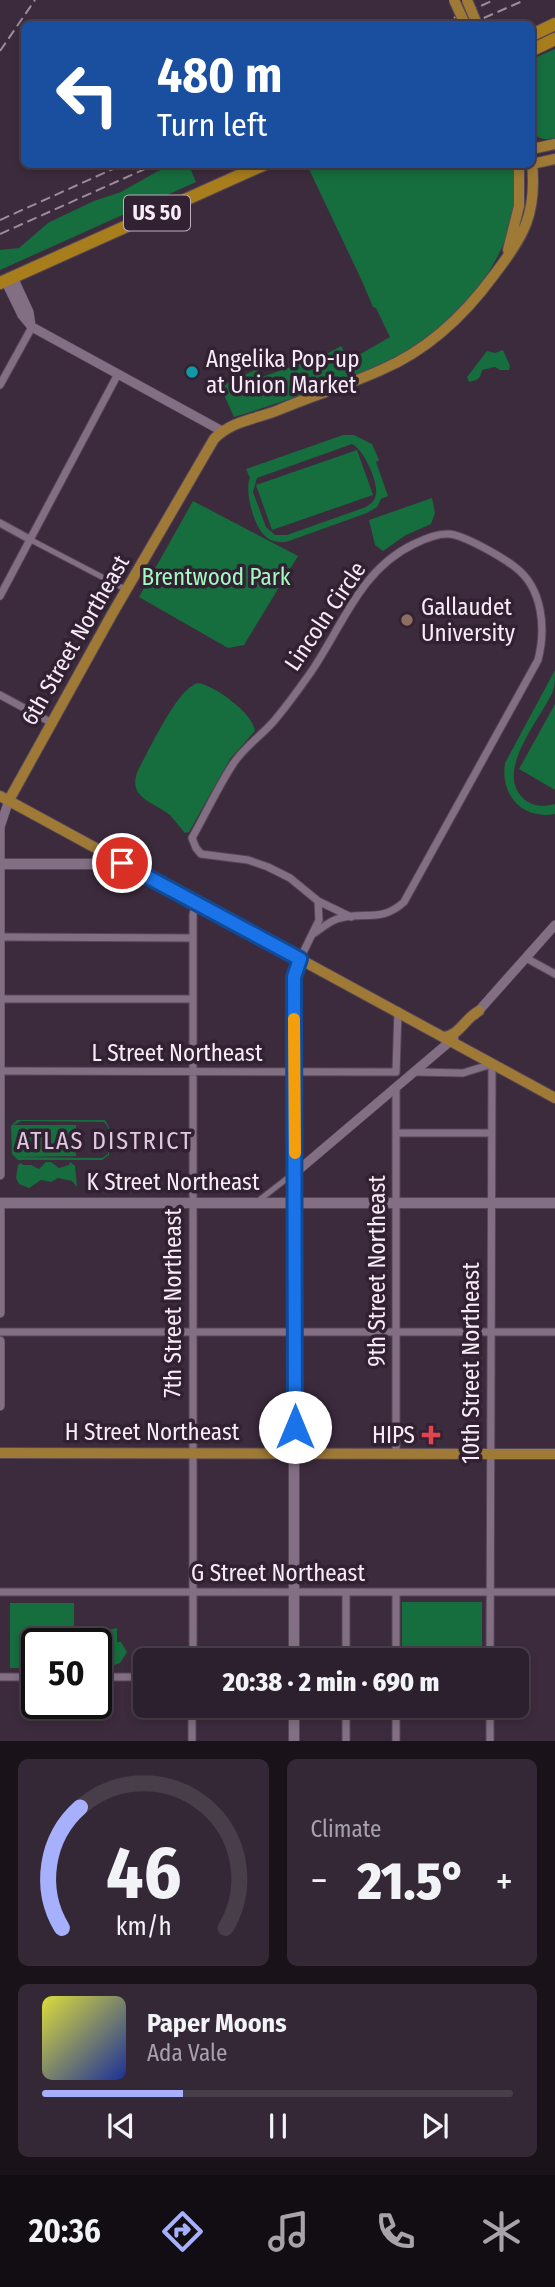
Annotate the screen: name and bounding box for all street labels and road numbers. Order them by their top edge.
road number: US 50 [124,196,190,230]
street label: 6th Street Northeast [15,550,135,730]
street label: Lincoln Circle [278,556,372,676]
street label: L Street Northeast [92,1039,263,1067]
street label: K Street Northeast [87,1168,260,1196]
street label: 9th Street Northeast [363,1175,391,1367]
street label: 7th Street Northeast [159,1208,187,1398]
street label: 10th Street Northeast [457,1262,485,1464]
street label: H Street Northeast [65,1418,240,1446]
street label: G Street Northeast [191,1559,365,1587]

